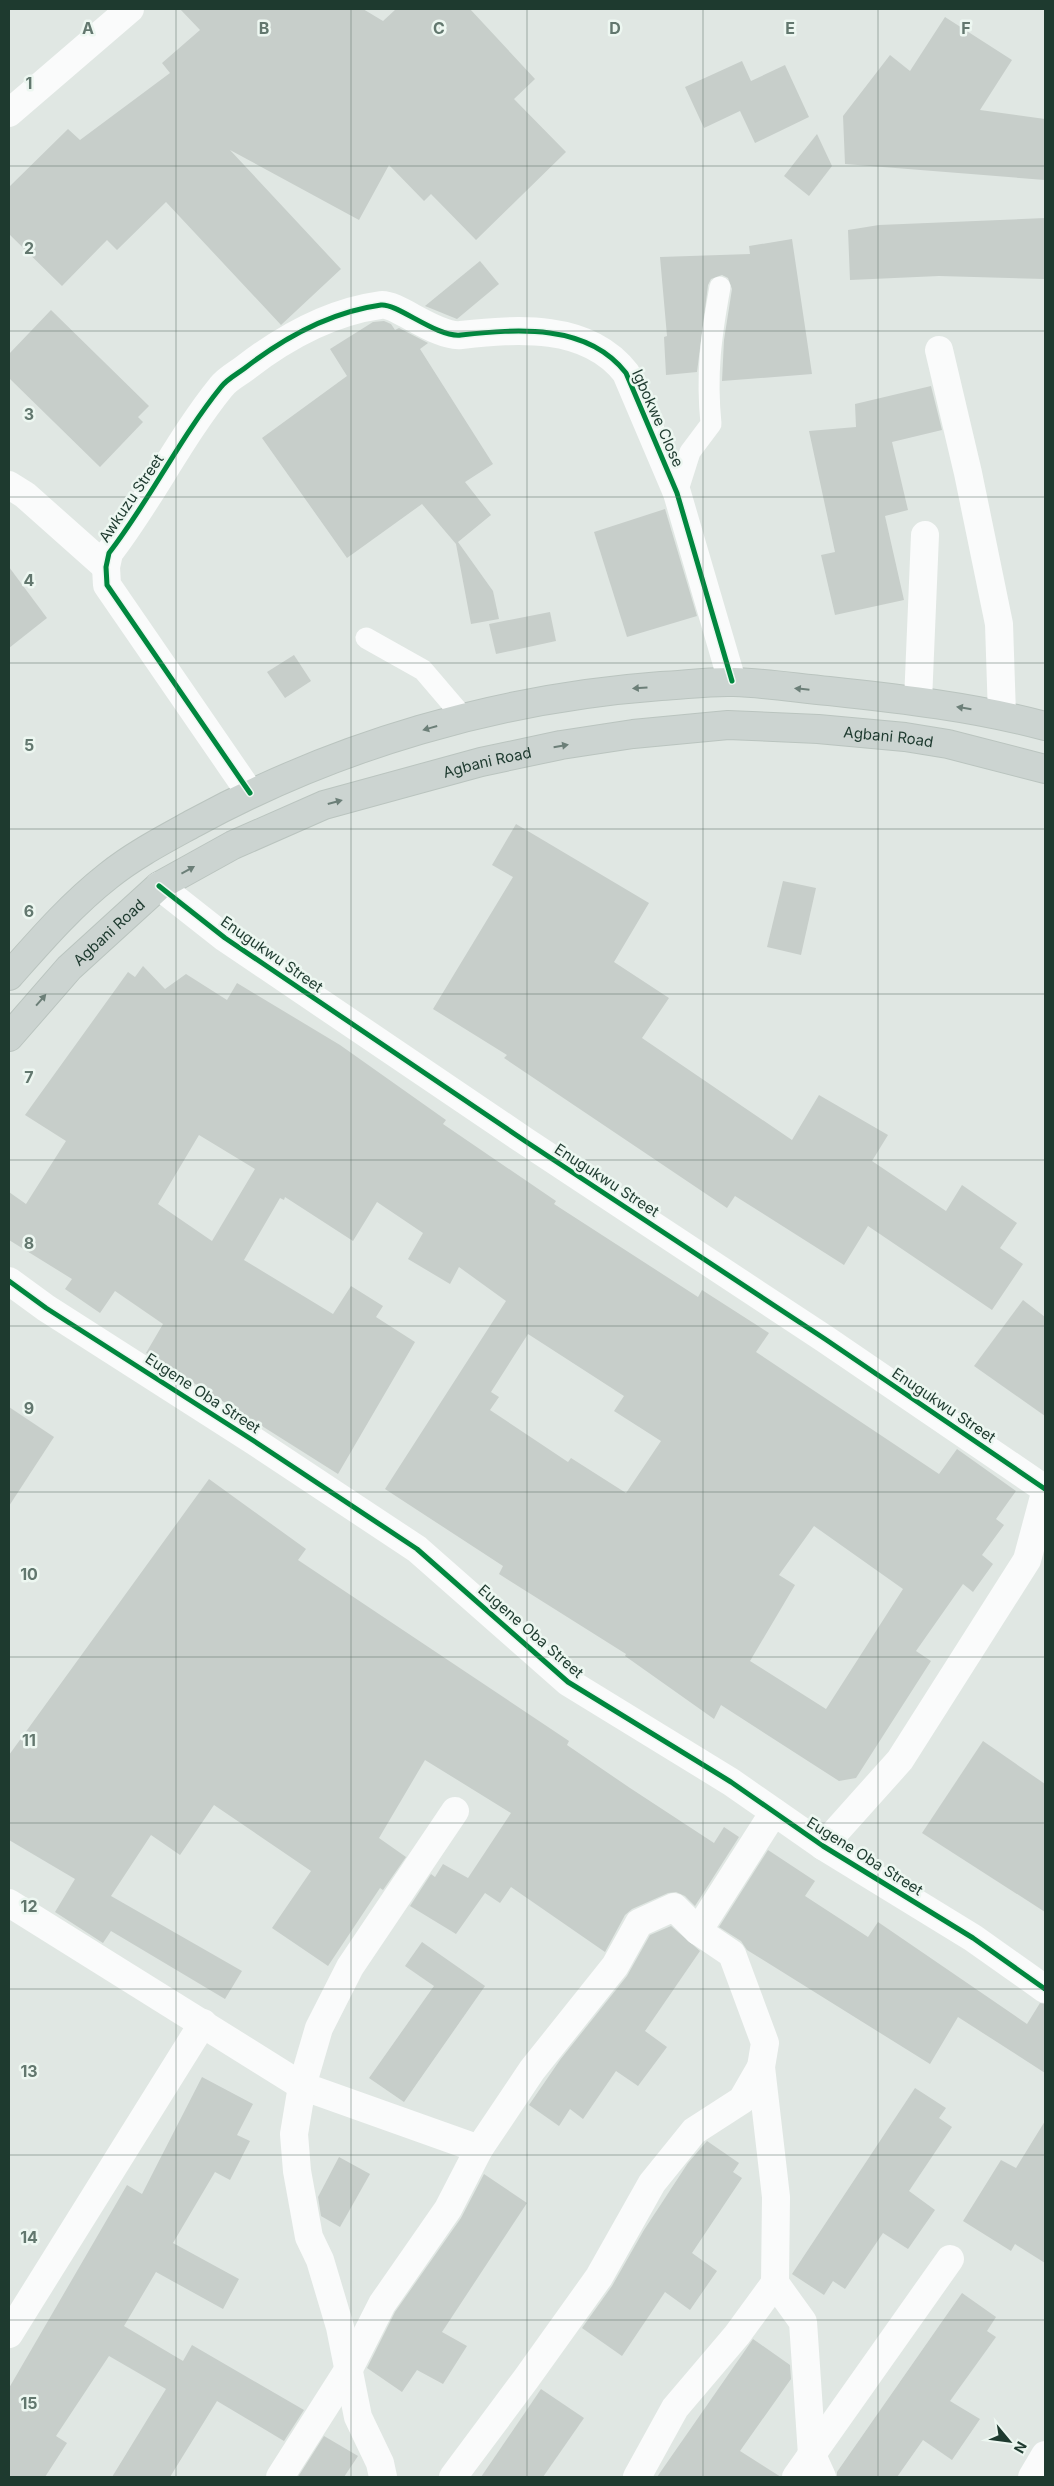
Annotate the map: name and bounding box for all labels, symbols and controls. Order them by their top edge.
text: A [82,18,94,38]
text: B [259,18,269,38]
text: C [433,18,445,38]
text: D [609,18,621,38]
text: E [785,18,795,38]
text: F [961,18,971,38]
text: 1 [26,73,32,93]
text: 2 [24,238,34,258]
street label: Igbokwe Close [628,366,688,470]
text: 3 [24,404,34,424]
street label: Awkuzu Street [94,450,168,546]
text: 4 [24,570,35,590]
one-way arrow [632,684,648,692]
one-way arrow [794,685,810,693]
one-way arrow [955,704,971,712]
street label: Agbani Road [843,722,935,751]
one-way arrow [422,724,437,732]
text: 5 [24,735,34,755]
one-way arrow [553,741,569,749]
street label: Agbani Road [441,742,533,781]
one-way arrow [328,798,343,806]
one-way arrow [181,866,195,875]
street label: Agbani Road [69,895,148,969]
text: 6 [24,901,34,921]
street label: Enugukwu Street [217,912,327,996]
one-way arrow [35,994,46,1007]
text: 7 [24,1067,34,1087]
street label: Enugukwu Street [551,1139,663,1221]
text: 8 [24,1233,34,1253]
street label: Eugene Oba Street [142,1349,264,1437]
street label: Enugukwu Street [889,1363,999,1447]
text: 9 [24,1398,34,1418]
text: 10 [20,1564,38,1584]
street label: Eugene Oba Street [474,1580,588,1682]
text: 11 [22,1730,36,1750]
street label: Eugene Oba Street [803,1813,927,1899]
text: 12 [21,1896,37,1916]
text: 13 [20,2061,38,2081]
text: 14 [20,2227,38,2247]
text: 15 [20,2393,38,2413]
north arrow [984,2416,1034,2466]
text: N [1011,2439,1031,2456]

